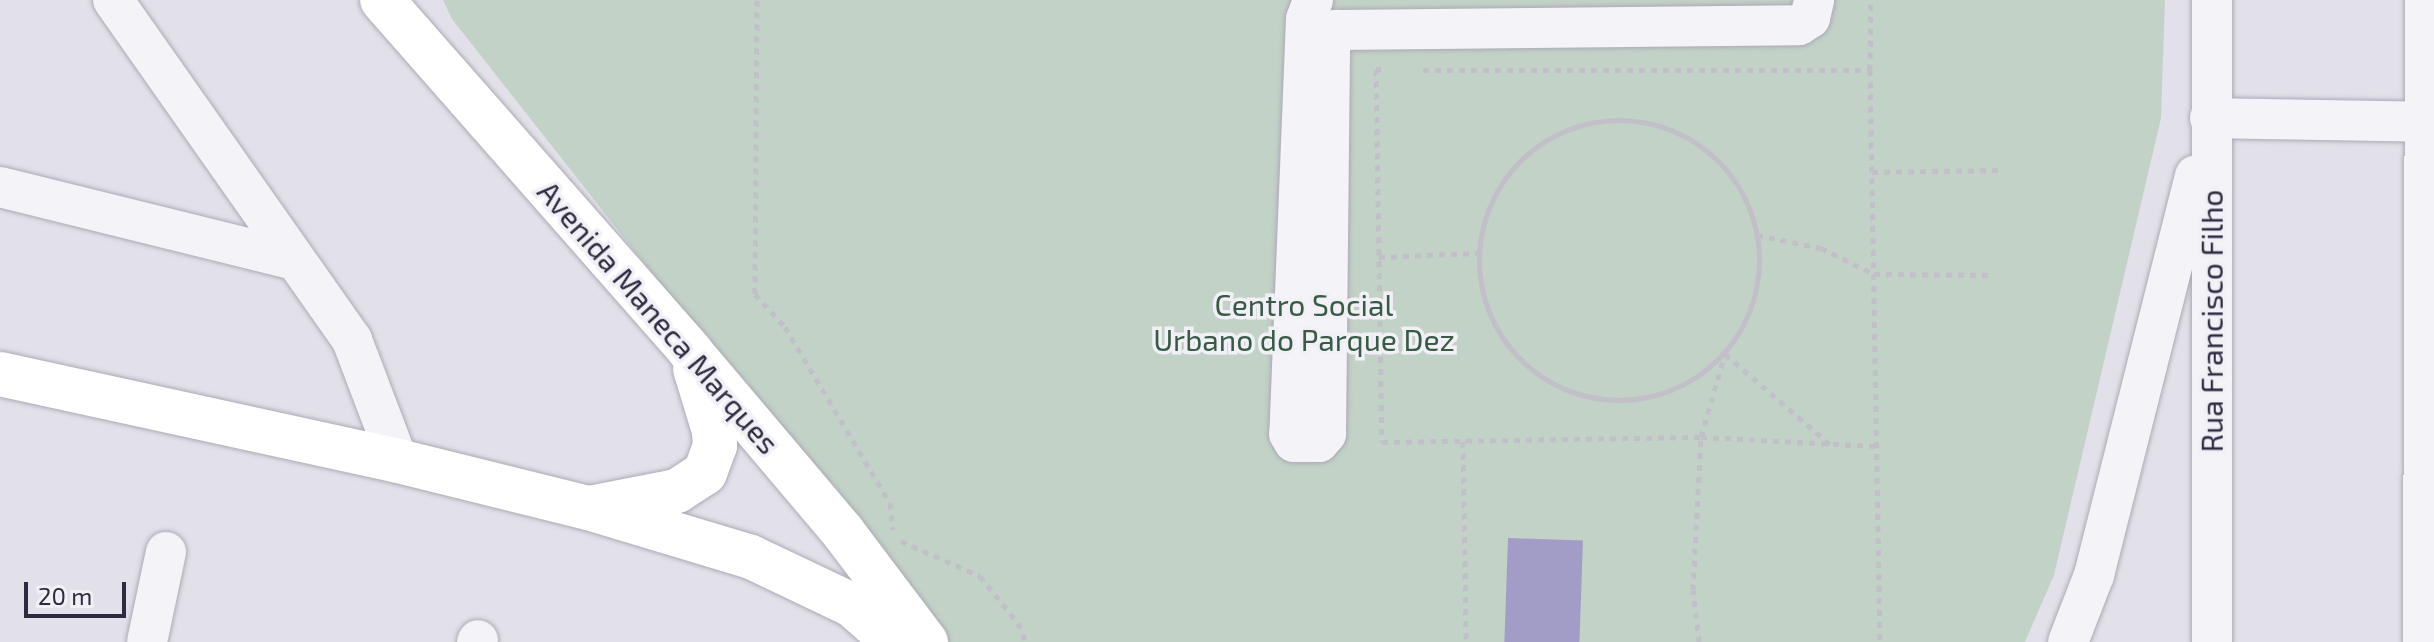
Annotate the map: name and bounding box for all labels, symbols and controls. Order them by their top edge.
street label: Avenida Maneca Marques [531,173,787,461]
street label: Rua Francisco Filho [2193,190,2229,452]
park label: Centro Social Urbano do Parque Dez [1153,286,1455,356]
scale bar [28,566,130,616]
text: 20 m [38,581,92,610]

